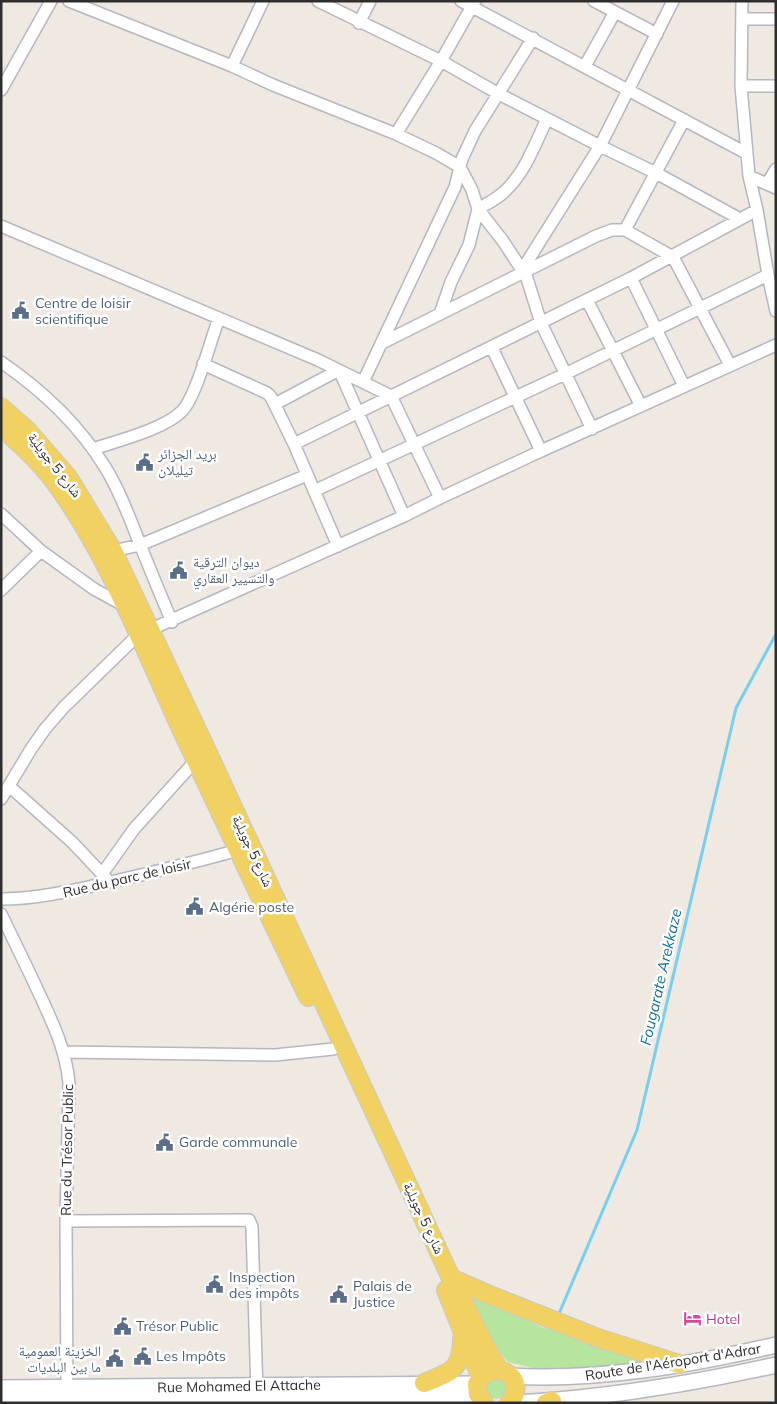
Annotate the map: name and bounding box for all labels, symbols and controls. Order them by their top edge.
place label: Centre de loisir scientifique [35,294,132,328]
public building icon: Centre de loisir scientifique [11,301,31,321]
street label: شارع 5 جويلية [23,429,86,502]
place label: بريد الجزائر تيليلان [157,445,217,479]
public building icon: بريد الجزائر تيليلان [134,452,154,472]
place label: ديوان الترقية والتسيير العقاري [193,553,275,590]
public building icon: ديوان الترقية والتسيير العقاري [169,560,189,580]
street label: شارع 5 جويلية [228,812,278,890]
street label: Rue du parc de loisir [61,854,194,902]
public building icon: Algérie poste [185,897,205,917]
place label: Algérie poste [209,898,294,916]
water label: Fougarate Arekkaze [636,907,685,1047]
street label: Rue du Trésor Public [57,1084,77,1216]
public building icon: Garde communale [155,1132,175,1152]
place label: Garde communale [179,1133,297,1151]
street label: شارع 5 جويلية [399,1179,449,1257]
place label: Inspection des impôts [229,1268,299,1302]
public building icon: Inspection des impôts [205,1275,225,1295]
place label: Palais de Justice [353,1277,412,1311]
public building icon: Palais de Justice [329,1284,349,1304]
hotel icon: Hotel [682,1309,702,1329]
place label: Hotel [706,1310,740,1328]
public building icon: Trésor Public [112,1316,132,1336]
place label: Trésor Public [136,1317,219,1335]
street label: Route de l'Aéroport d'Adrar [584,1339,763,1385]
place label: الخزينة العمومية ما بين البلديات [19,1342,101,1376]
public building icon: Les Impôts [132,1346,152,1366]
place label: Les Impôts [156,1347,226,1365]
public building icon: الخزينة العمومية ما بين البلديات [105,1349,125,1369]
street label: Rue Mohamed El Attache [157,1376,321,1396]

